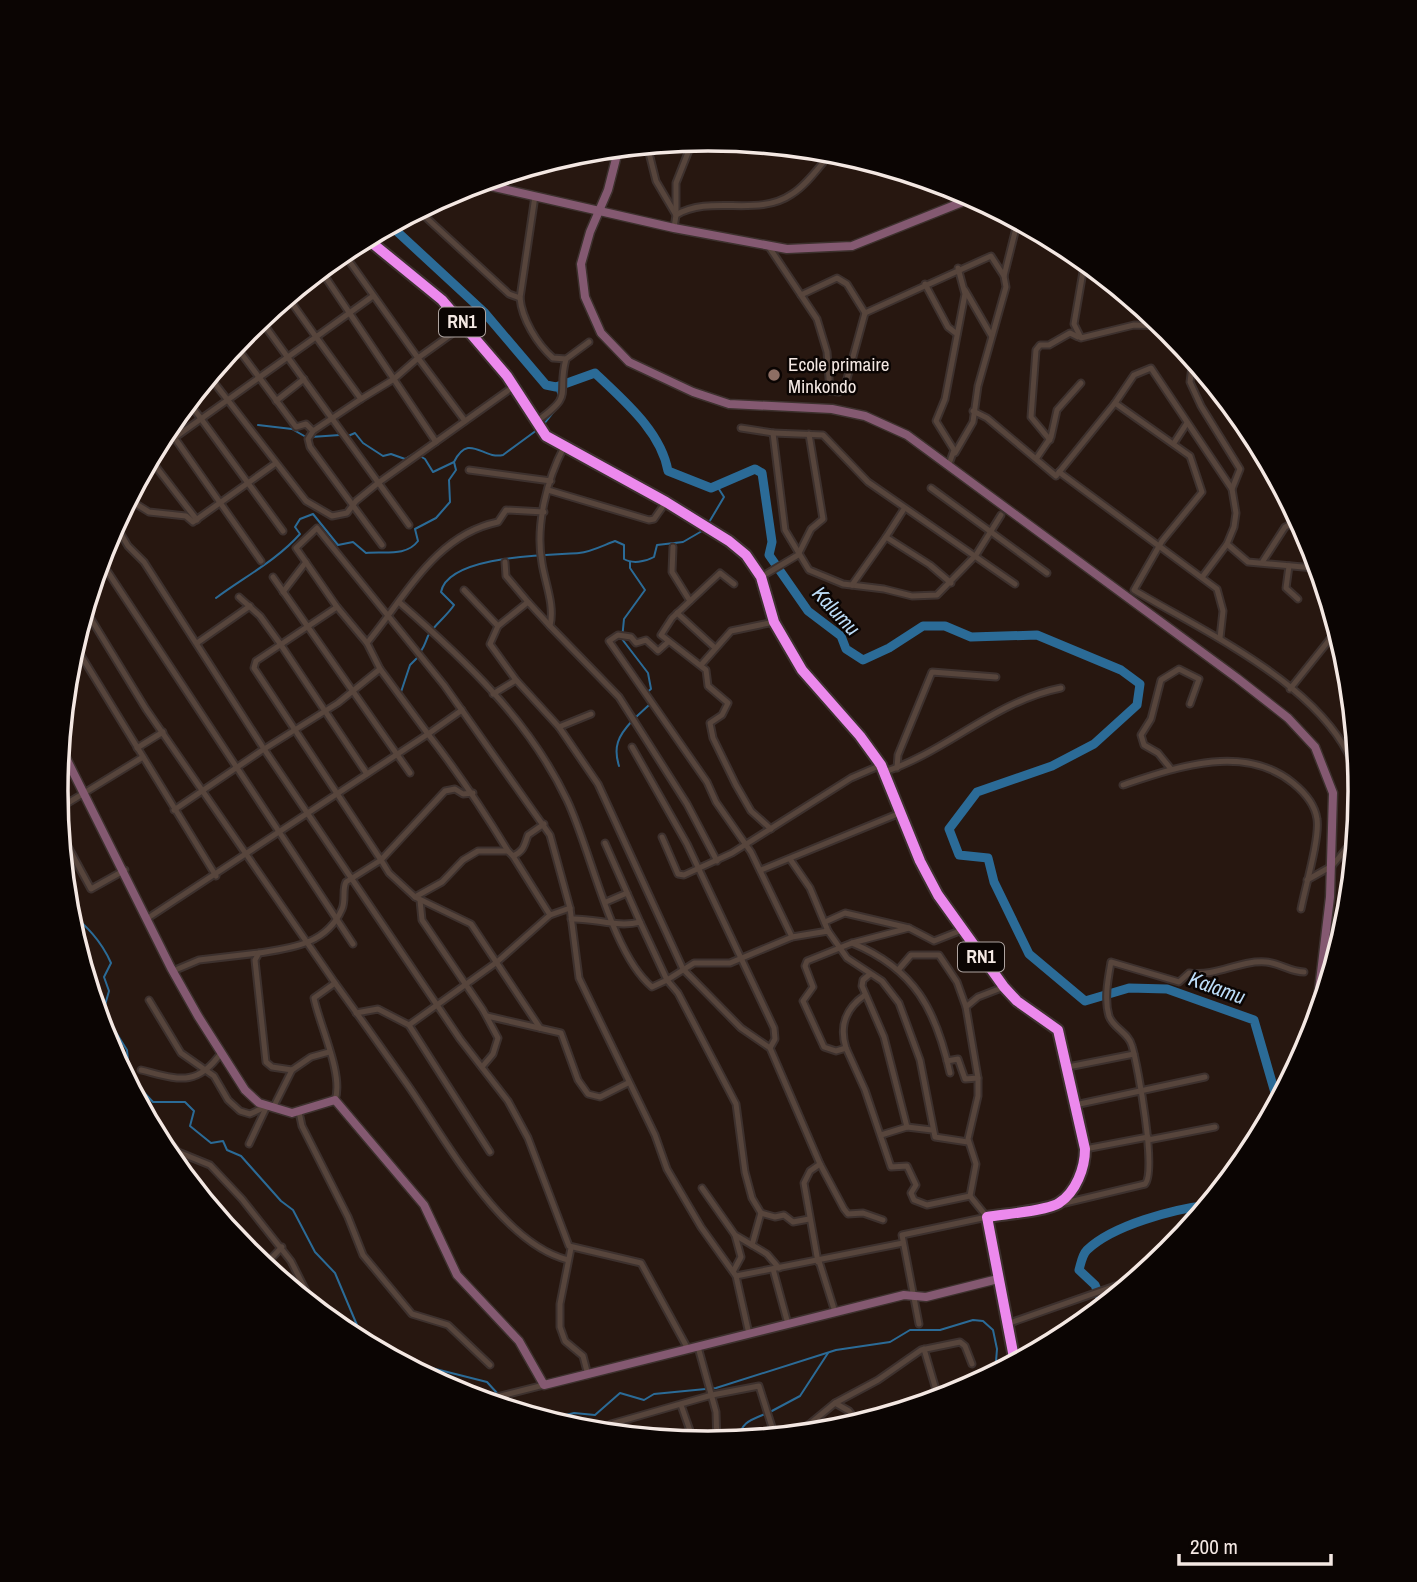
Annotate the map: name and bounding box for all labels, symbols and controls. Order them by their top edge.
road number: RN1 [439,308,485,336]
place label: Ecole primaire Minkondo [788,351,889,399]
marker: Ecole primaire Minkondo [766,367,782,383]
water label: Kalumu [806,579,867,642]
road number: RN1 [958,942,1004,972]
water label: Kalamu [1185,964,1250,1011]
scale bar [1179,1522,1331,1566]
text: 200 m [1190,1532,1238,1561]

